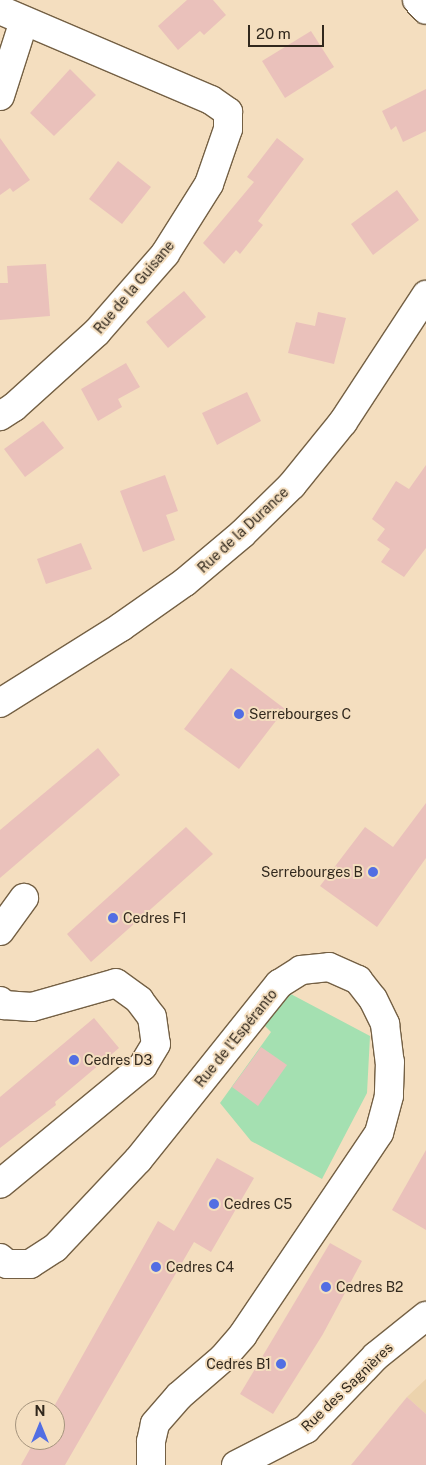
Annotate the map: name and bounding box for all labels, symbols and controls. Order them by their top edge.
scale bar [251,15,327,47]
text: 20 m [256,25,291,42]
street label: Rue de la Guisane [90,237,178,337]
street label: Rue de la Durance [194,484,292,576]
place label: Serrebourges C [249,706,351,722]
marker: Serrebourges C [233,708,245,720]
place label: Serrebourges B [261,864,363,880]
marker: Serrebourges B [367,866,379,878]
place label: Cedres F1 [123,910,187,926]
marker: Cedres F1 [107,912,119,924]
street label: Rue de l'Espéranto [191,986,281,1090]
place label: Cedres D3 [84,1052,152,1068]
marker: Cedres D3 [68,1054,80,1066]
place label: Cedres C5 [224,1196,292,1212]
marker: Cedres C5 [208,1198,220,1210]
place label: Cedres C4 [166,1259,234,1275]
marker: Cedres C4 [150,1261,162,1273]
place label: Cedres B2 [336,1279,403,1295]
marker: Cedres B2 [320,1281,332,1293]
street label: Rue des Sagnières [298,1339,396,1435]
place label: Cedres B1 [206,1356,271,1372]
marker: Cedres B1 [275,1358,287,1370]
north arrow [15,1400,65,1450]
text: N [35,1403,45,1419]

